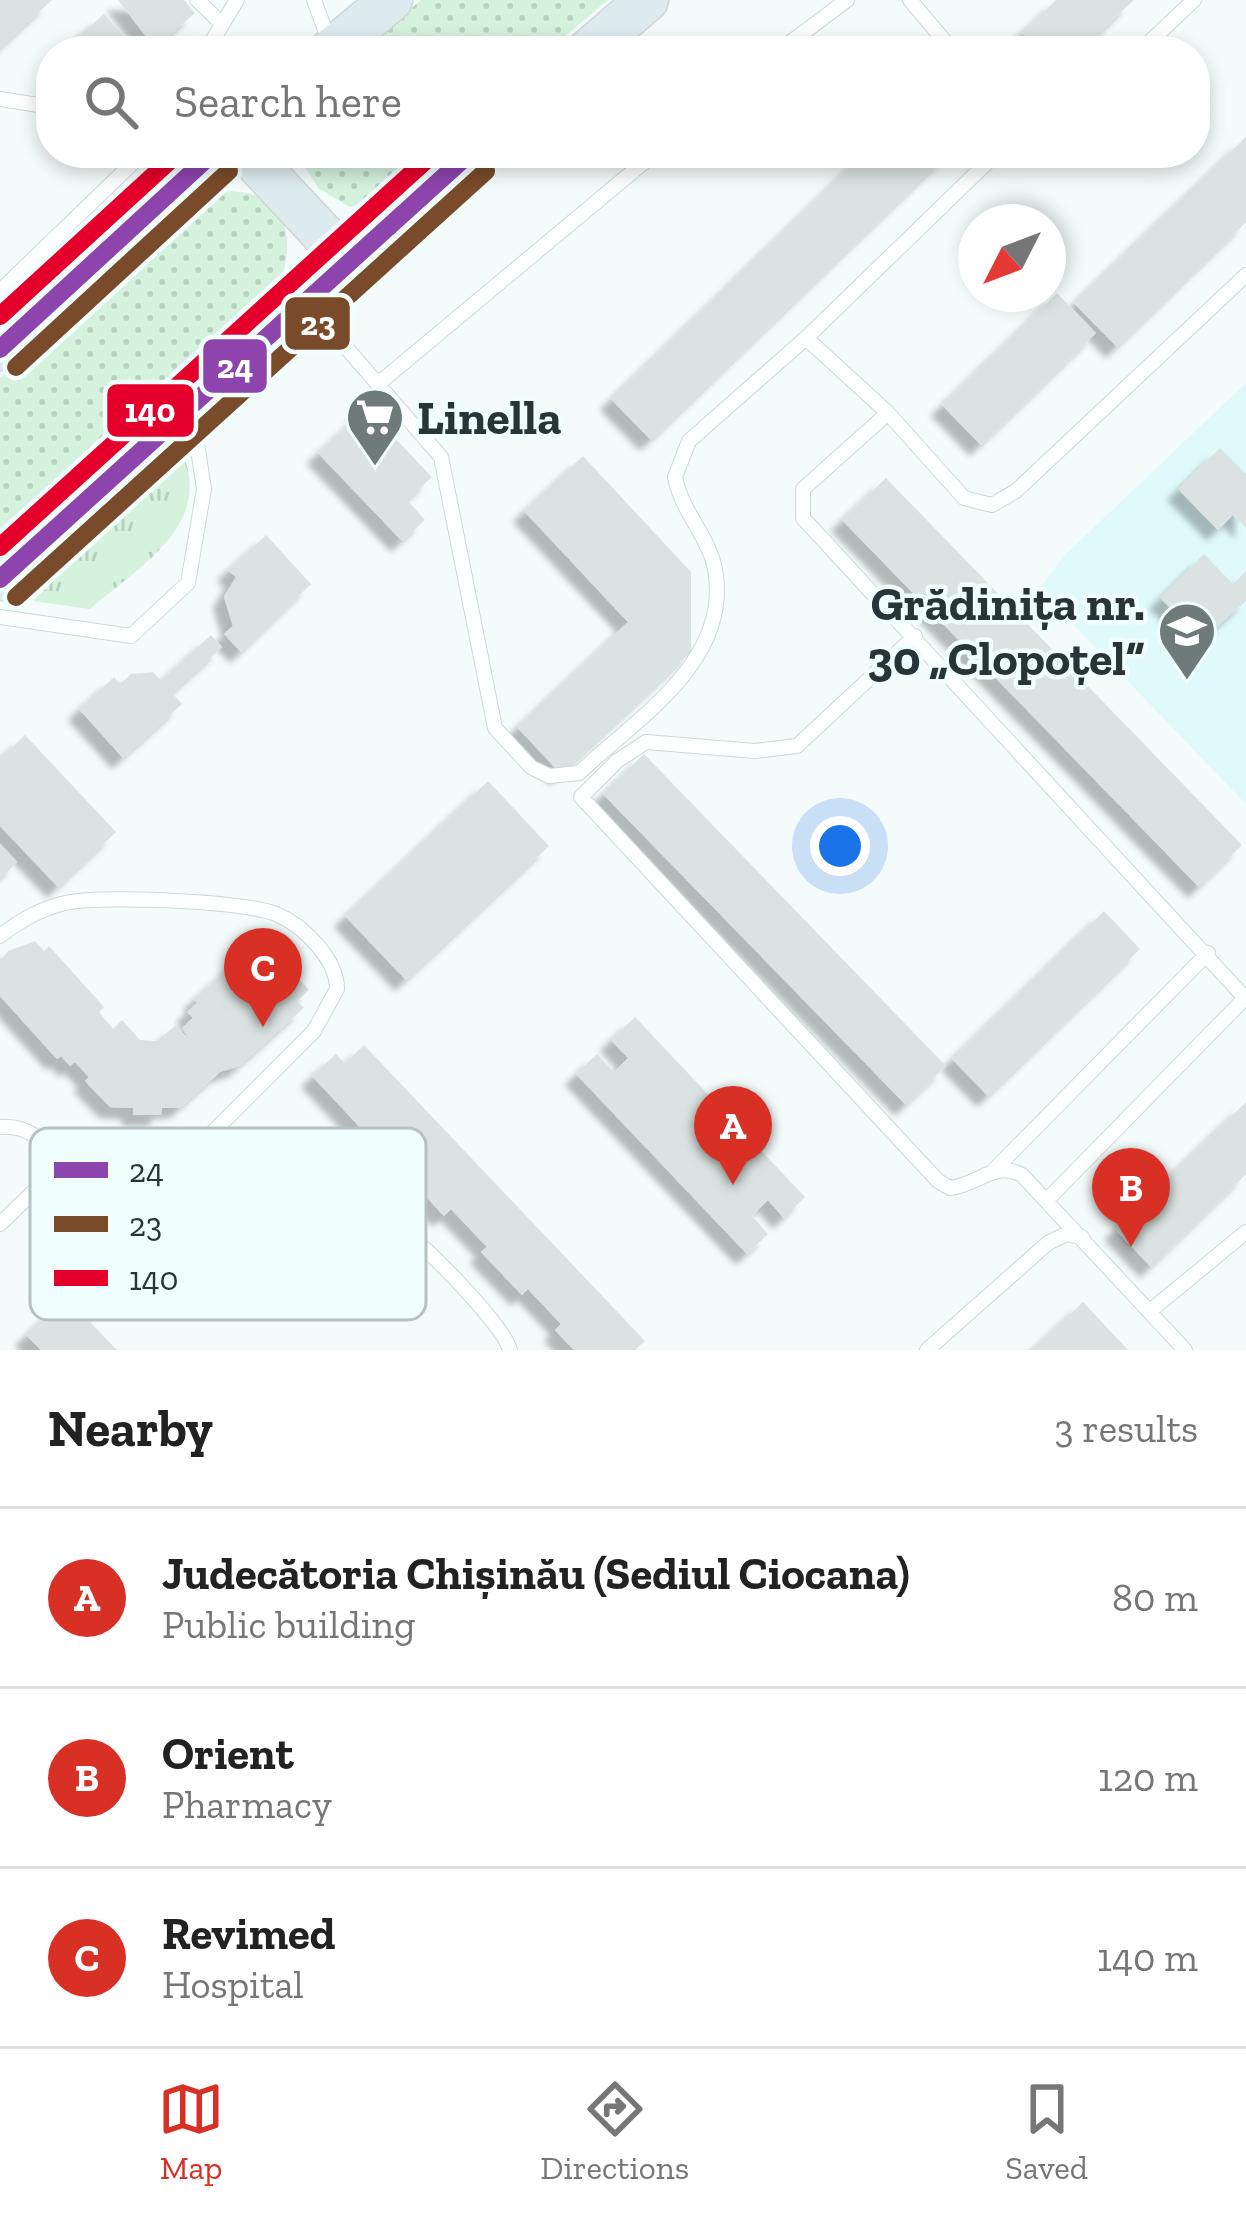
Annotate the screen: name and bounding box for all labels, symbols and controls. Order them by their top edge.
search box [36,36,1210,168]
icon: search [78,69,144,135]
text: Search here [174,75,402,129]
north arrow [958,204,1066,312]
line badge: 23 [283,295,352,352]
text: 23 [300,304,336,343]
line badge: 24 [201,337,269,395]
text: 24 [217,347,253,386]
line badge: 140 [105,382,196,439]
supermarket icon: Linella [344,386,406,468]
place label: Linella [417,389,561,446]
text: 140 [124,391,176,430]
place label: Grădinița nr. 30 „Clopoțel” [867,575,1145,687]
school or university icon: Grădinița nr. 30 „Clopoțel” [1156,600,1218,682]
your location [810,816,870,876]
pin: C [224,928,302,1027]
pin: A [694,1086,772,1185]
legend [30,1128,426,1320]
pin: B [1092,1148,1170,1247]
text: 24 [129,1151,164,1190]
text: 23 [129,1205,162,1244]
text: 140 [129,1259,179,1298]
text: Nearby [48,1398,213,1459]
text: 3 results [1054,1405,1198,1452]
text: Judecătoria Chișinău (Sediul Ciocana) [162,1547,910,1601]
text: A [74,1574,100,1621]
text: 80 m [1112,1574,1198,1621]
text: Public building [162,1601,415,1648]
text: Orient [162,1727,294,1781]
text: B [75,1754,99,1801]
text: 120 m [1098,1754,1198,1801]
text: Pharmacy [162,1781,332,1828]
text: Revimed [162,1907,335,1961]
text: C [74,1934,100,1981]
text: 140 m [1097,1934,1198,1981]
text: Hospital [162,1961,304,2008]
tab: Map [158,2076,224,2187]
tab: Directions [540,2076,689,2187]
tab: Saved [1005,2076,1088,2187]

